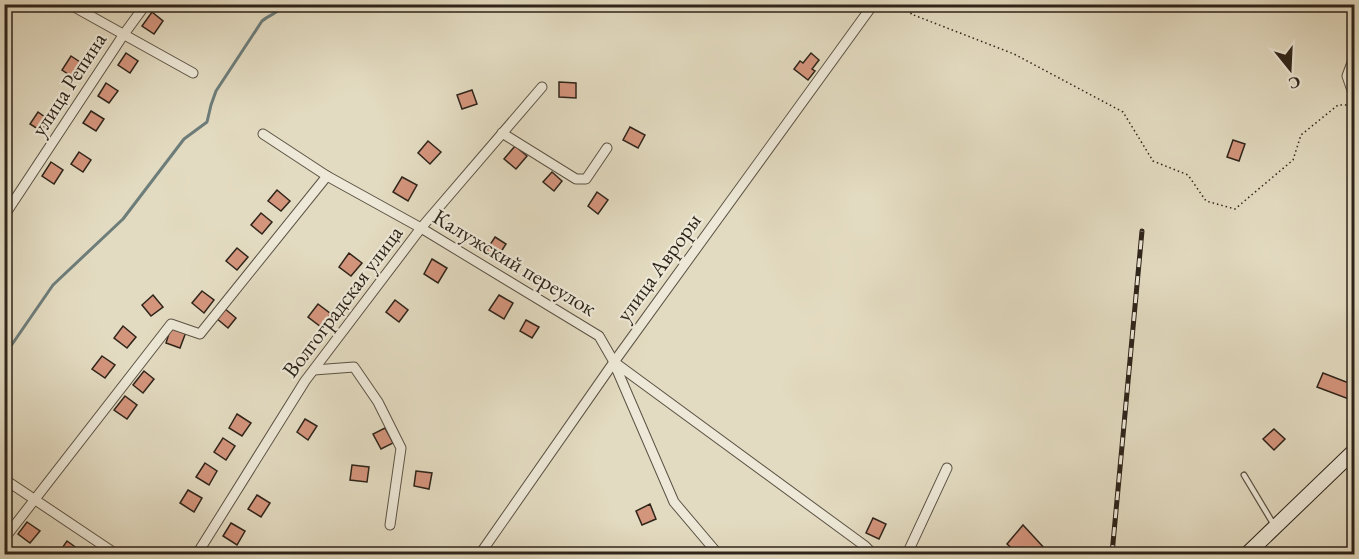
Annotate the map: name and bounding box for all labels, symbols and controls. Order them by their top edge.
street label: улица Репина [24,27,113,142]
north arrow [1260,39,1320,99]
text: С [1286,71,1303,95]
street label: Калужский переулок [428,202,602,323]
street label: улица Авроры [609,207,708,327]
street label: Волгоградская улица [276,219,409,383]

